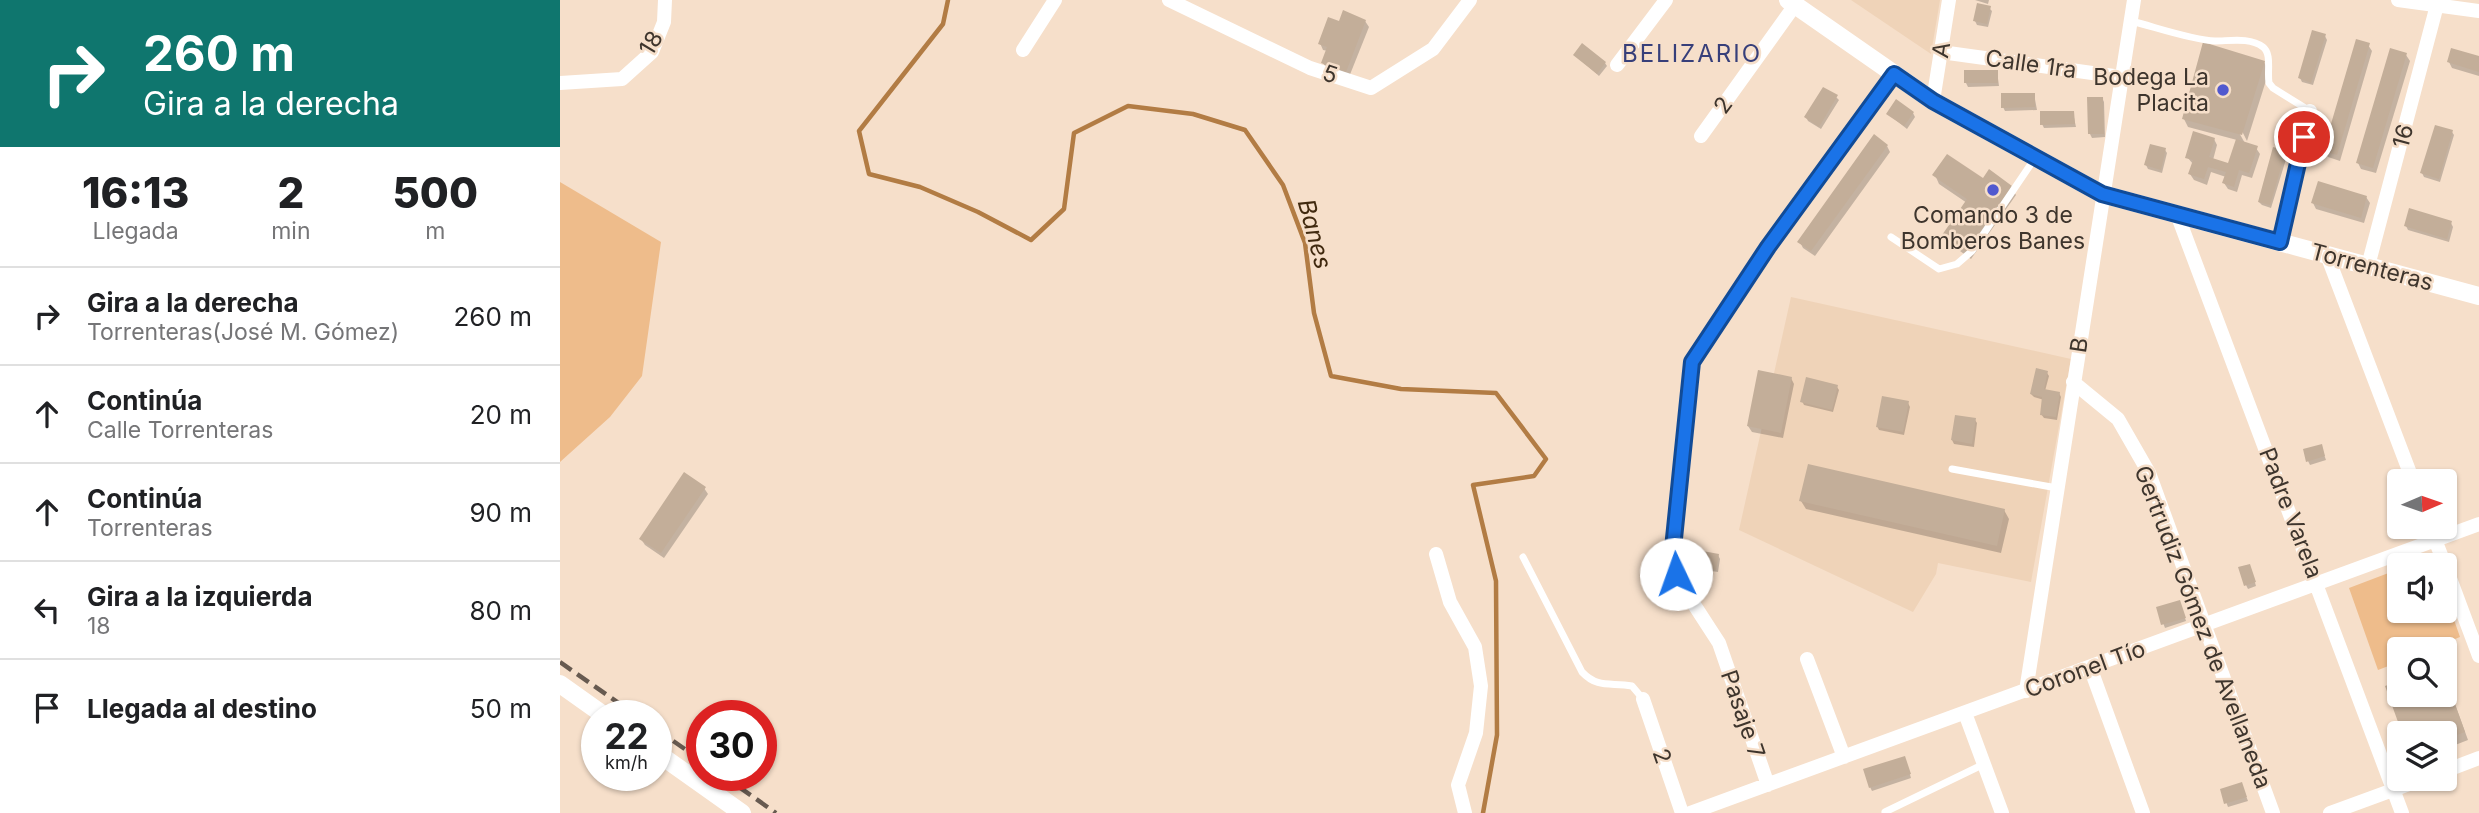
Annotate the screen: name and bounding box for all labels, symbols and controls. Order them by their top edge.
text: 260 m [143,24,295,83]
street label: 18 [633,26,669,60]
icon: right [28,28,119,119]
district label: BELIZARIO [1622,39,1762,68]
street label: A [1926,40,1956,60]
street label: Calle 1ra [1984,44,2078,84]
street label: 5 [1319,59,1341,89]
place label: Bodega La Placita [2093,63,2209,117]
marker: Bodega La Placita [2215,82,2231,98]
text: Gira a la derecha [143,84,399,123]
street label: 2 [1708,91,1738,119]
pin [2274,107,2334,167]
icon: arrive [2285,118,2323,156]
street label: 16 [2386,121,2420,151]
text: 16:13 [82,167,189,218]
text: 2 [277,167,304,218]
text: 500 [392,167,478,218]
marker: Comando 3 de Bomberos Banes [1985,182,2001,198]
water label: Banes [1292,196,1338,272]
place label: Comando 3 de Bomberos Banes [1901,201,2085,255]
text: Llegada [93,217,179,245]
text: min [271,217,311,245]
text: m [425,217,445,245]
street label: Torrenteras [2308,237,2436,297]
text: Gira a la derecha [87,287,299,318]
icon: right [28,297,66,335]
text: 260 m [454,301,532,332]
text: Torrenteras(José M. Gómez) [87,318,399,346]
street label: B [2064,335,2094,355]
text: Continúa [87,385,202,416]
icon: ahead [28,395,66,433]
text: 20 m [470,399,532,430]
text: Calle Torrenteras [87,416,273,444]
street label: Padre Varela [2253,444,2329,582]
street label: Gertrudiz Gómez de Avellaneda [2128,462,2278,792]
north arrow [2387,469,2457,539]
map controls [2387,469,2457,791]
text: Continúa [87,483,202,514]
icon: ahead [28,493,66,531]
text: 90 m [469,497,532,528]
text: Torrenteras [87,514,213,542]
position arrow [1639,537,1713,611]
button: sound [2387,553,2457,623]
text: Gira a la izquierda [87,581,313,612]
icon: left [28,591,66,629]
text: 80 m [469,595,532,626]
text: 18 [87,612,111,640]
street label: Coronel Tío [2021,634,2149,704]
button: search [2387,637,2457,707]
street label: Pasaje 7 [1715,666,1771,762]
icon: arrive [28,689,66,727]
text: Llegada al destino [87,693,317,724]
text: 50 m [470,693,532,724]
speed limit sign: 30 [686,700,777,791]
text: 22 [604,715,649,757]
button: layers [2387,721,2457,791]
street label: 2 [1646,745,1678,767]
text: km/h [605,752,648,773]

